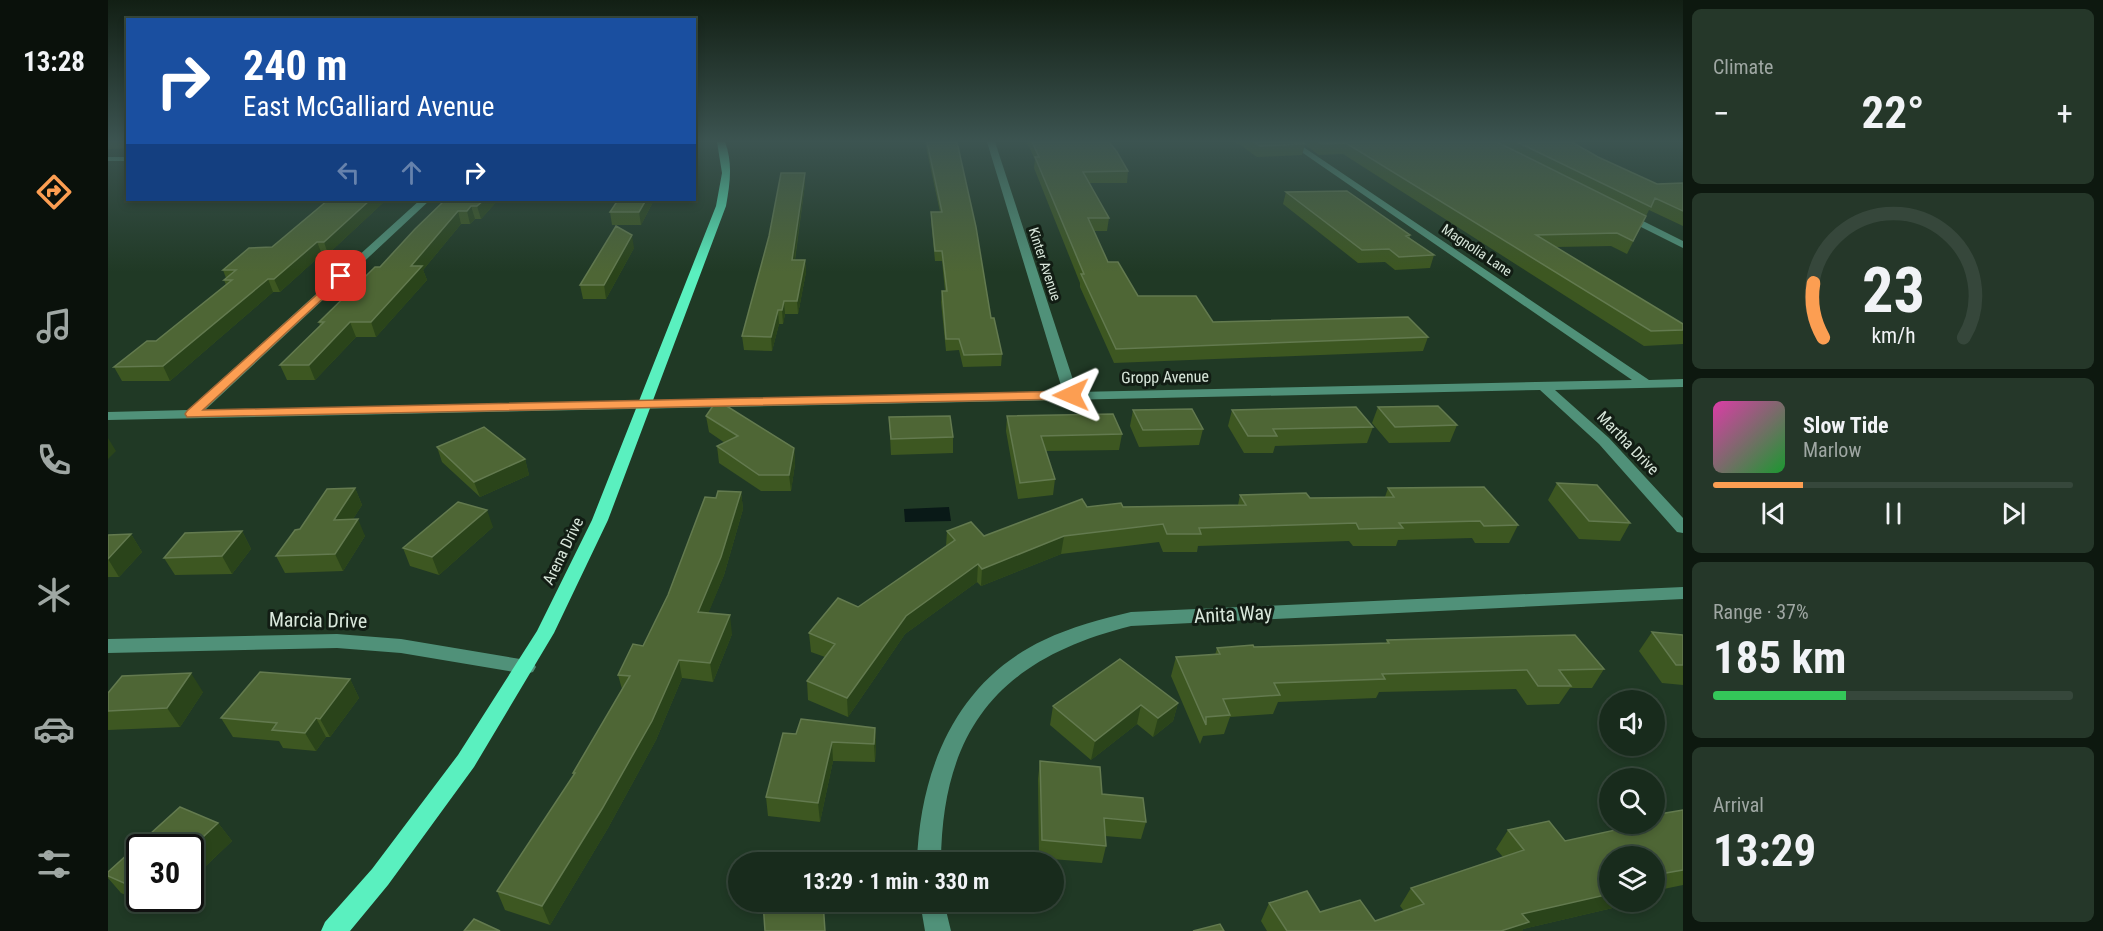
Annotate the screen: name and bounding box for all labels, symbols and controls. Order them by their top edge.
text: 240 m [243,41,348,90]
icon: right [144,42,222,120]
text: 13:28 [23,46,85,78]
text: Climate [1713,55,1773,79]
text: 22° [1862,86,1925,139]
text: East McGalliard Avenue [243,91,494,123]
text: − [1713,94,1730,133]
text: + [2057,94,2073,133]
icon: left [332,156,365,189]
icon: ahead [395,156,428,189]
icon: right [458,156,491,189]
icon: directions [33,171,75,213]
street label: Magnolia Lane [1439,221,1515,280]
street label: Kinter Avenue [1026,225,1065,303]
pin [315,250,366,301]
text: 23 [1861,254,1925,327]
icon: arrive [324,259,357,292]
icon: music [33,305,75,347]
text: km/h [1871,324,1915,349]
position arrow [1039,363,1103,427]
street label: Gropp Avenue [1121,367,1209,387]
street label: Martha Drive [1593,407,1663,479]
text: Slow Tide [1803,413,1889,438]
text: Marlow [1803,438,1861,462]
icon: phone [33,439,75,481]
icon: previous [1757,497,1790,530]
icon: pause [1877,497,1910,530]
icon: next [1997,497,2030,530]
street label: Arena Drive [539,514,587,588]
icon: climate [33,574,75,616]
street label: Anita Way [1193,600,1273,628]
text: Range · 37% [1713,600,1809,624]
street label: Marcia Drive [269,607,367,633]
text: 185 km [1713,631,1846,684]
map controls [1599,690,1665,912]
button: sound [1599,690,1665,756]
icon: car [33,708,75,750]
button: search [1599,768,1665,834]
text: Arrival [1713,793,1764,817]
text: 13:29 [1713,824,1816,877]
speed limit sign: 30 [126,834,204,912]
icon: filters [33,843,75,885]
button: layers [1599,846,1665,912]
text: 13:29 · 1 min · 330 m [803,869,989,894]

